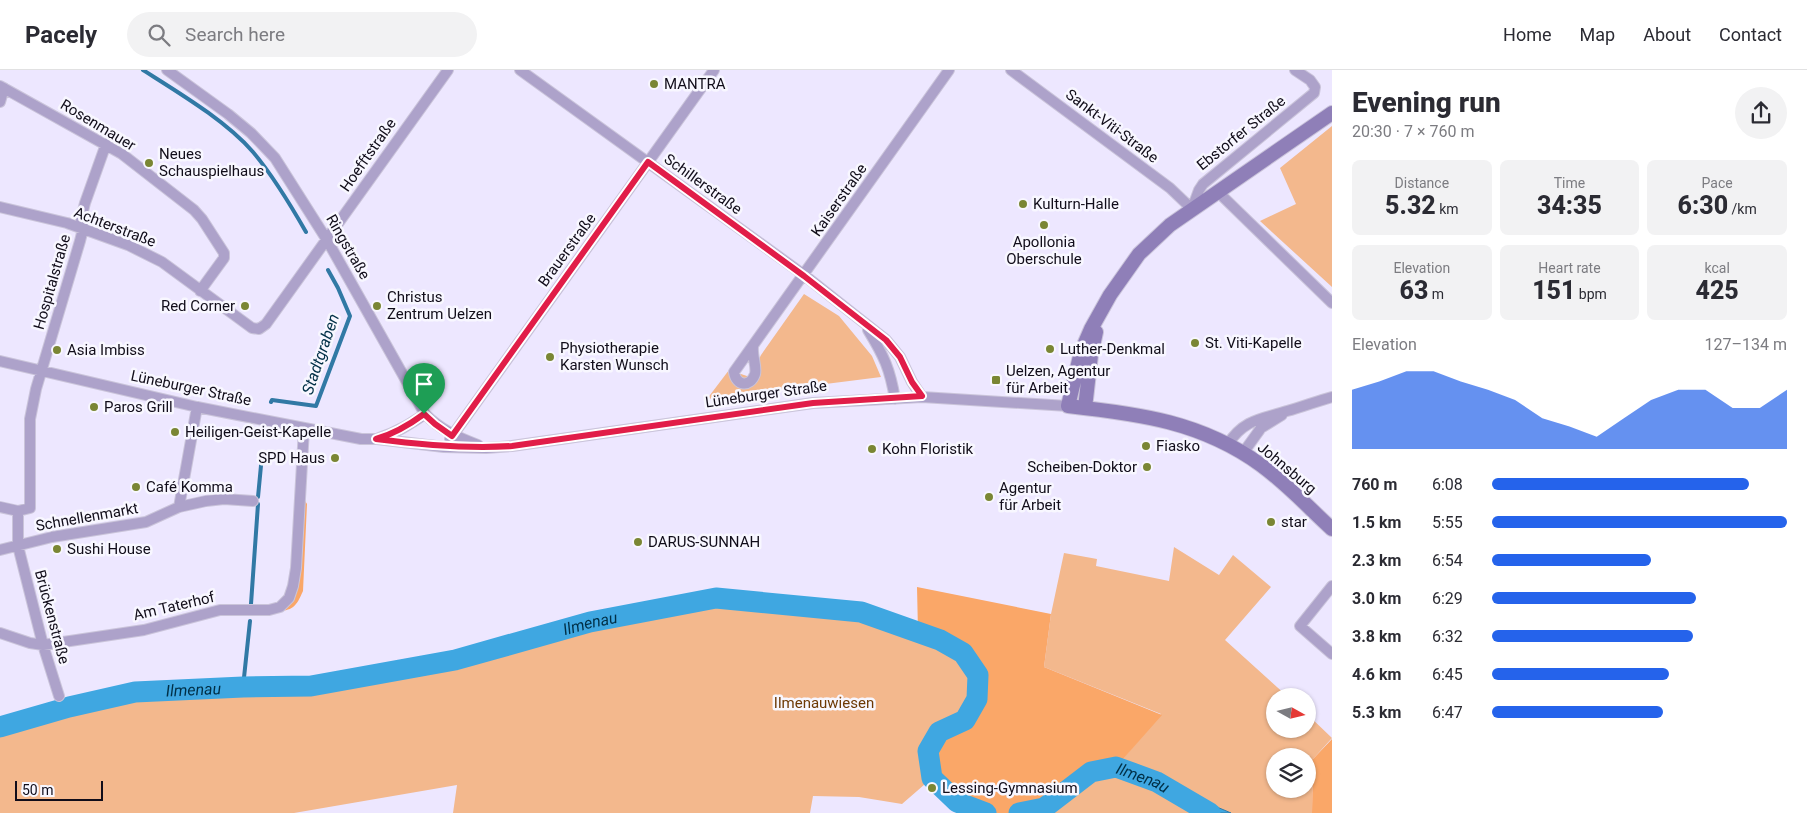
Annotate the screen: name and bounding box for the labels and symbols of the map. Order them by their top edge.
place label: MANTRA [664,75,726,93]
marker: MANTRA [648,78,660,90]
street label: Sankt-Viti-Straße [1062,85,1162,167]
street label: Ebstorfer Straße [1193,92,1289,174]
street label: Rosenmauer [57,96,139,154]
street label: Hoefftstraße [336,115,400,195]
place label: Neues Schauspielhaus [159,145,264,180]
street label: Schillerstraße [661,150,745,218]
marker: Neues Schauspielhaus [143,157,155,169]
street label: Kaiserstraße [807,160,871,240]
place label: Kulturn-Halle [1033,195,1119,213]
marker: Kulturn-Halle [1017,198,1029,210]
street label: Achterstraße [71,203,159,251]
street label: Brauerstraße [534,210,600,290]
street label: Ringstraße [322,211,374,283]
marker: Apollonia Oberschule [1038,219,1050,231]
street label: Hospitalstraße [30,232,74,332]
place label: Apollonia Oberschule [1006,233,1082,268]
place label: Christus Zentrum Uelzen [387,288,492,323]
place label: Red Corner [161,297,235,315]
marker: Red Corner [239,300,251,312]
marker: Christus Zentrum Uelzen [371,300,383,312]
water label: Stadtgraben [298,311,343,397]
place label: St. Viti-Kapelle [1205,334,1302,352]
marker: St. Viti-Kapelle [1189,337,1201,349]
place label: Physiotherapie Karsten Wunsch [560,339,669,374]
place label: Luther-Denkmal [1060,340,1165,358]
place label: Asia Imbiss [67,341,145,359]
marker: Luther-Denkmal [1044,343,1056,355]
marker: Asia Imbiss [51,344,63,356]
marker: Physiotherapie Karsten Wunsch [544,351,556,363]
place label: Uelzen, Agentur für Arbeit [1006,362,1110,397]
pin [403,363,445,414]
street label: Lüneburger Straße [129,366,253,410]
marker: Uelzen, Agentur für Arbeit [990,374,1002,386]
street label: Lüneburger Straße [704,377,828,411]
place label: Paros Grill [104,398,173,416]
marker: Paros Grill [88,401,100,413]
place label: Heiligen-Geist-Kapelle [185,423,331,441]
marker: Heiligen-Geist-Kapelle [169,426,181,438]
place label: Fiasko [1156,437,1200,455]
street label: Johnsburg [1254,438,1320,498]
place label: Kohn Floristik [882,440,974,458]
marker: Fiasko [1140,440,1152,452]
marker: Kohn Floristik [866,443,878,455]
place label: SPD Haus [258,449,325,467]
marker: SPD Haus [329,452,341,464]
place label: Scheiben-Doktor [1027,458,1137,476]
marker: Scheiben-Doktor [1141,461,1153,473]
place label: Café Komma [146,478,233,496]
place label: Agentur für Arbeit [999,479,1061,514]
marker: Café Komma [130,481,142,493]
marker: Agentur für Arbeit [983,491,995,503]
street label: Schnellenmarkt [34,499,140,535]
place label: star [1281,513,1307,531]
marker: star [1265,516,1277,528]
place label: DARUS-SUNNAH [648,533,760,551]
marker: DARUS-SUNNAH [632,536,644,548]
place label: Sushi House [67,540,151,558]
marker: Sushi House [51,543,63,555]
street label: Brückenstraße [31,568,73,666]
street label: Am Taterhof [132,588,217,624]
water label: Ilmenau [561,608,619,639]
water label: Ilmenau [165,679,222,701]
north arrow [1266,688,1316,738]
park label: Ilmenauwiesen [774,694,874,712]
water label: Ilmenau [1114,759,1173,797]
scale bar [15,778,102,801]
place label: Lessing-Gymnasium [942,779,1078,797]
marker: Lessing-Gymnasium [926,782,938,794]

